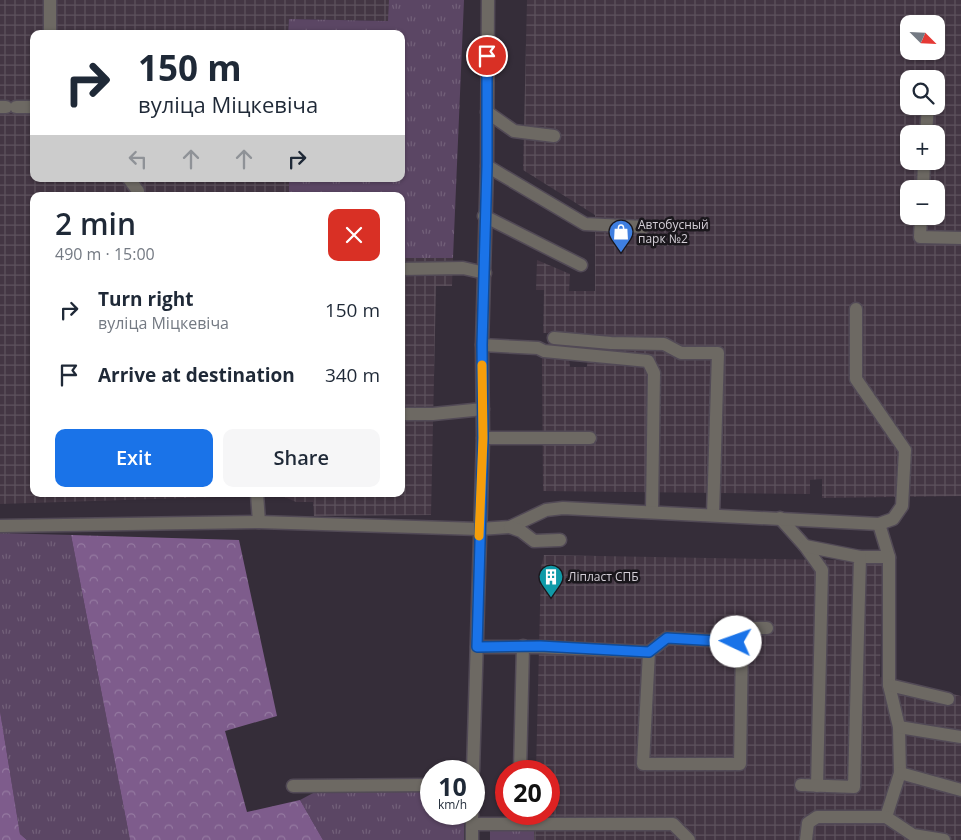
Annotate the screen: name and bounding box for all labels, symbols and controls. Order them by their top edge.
north arrow [900,15,945,60]
map controls [900,15,945,225]
pin [466,35,508,77]
icon: arrive [473,42,501,70]
text: 150 m [138,44,242,91]
icon: right [55,50,120,115]
button: search [900,70,945,115]
text: вуліца Міцкевіча [138,89,318,119]
button: + [900,125,945,170]
icon: left [124,145,152,173]
icon: ahead [177,145,205,173]
icon: ahead [230,145,258,173]
icon: right [283,145,311,173]
button: − [900,180,945,225]
text: 2 min [55,203,136,244]
button: close [328,209,380,261]
place label: Автобусный парк №2 [638,216,709,247]
shop icon: Автобусный парк №2 [608,219,634,253]
text: 490 m · 15:00 [55,243,155,265]
text: Turn right [98,286,193,312]
icon: right [55,296,83,324]
text: 150 m [325,297,380,323]
text: вуліца Міцкевіча [98,312,229,334]
icon: arrive [55,361,83,389]
text: Arrive at destination [98,362,295,388]
text: 340 m [325,362,380,388]
button: Exit [55,429,213,487]
button: Share [223,429,380,487]
building icon: Ліпласт СПБ [538,564,564,598]
place label: Ліпласт СПБ [568,568,639,585]
position arrow [709,615,761,667]
speed limit sign: 20 [495,760,560,825]
text: 10 [438,769,467,803]
text: km/h [438,796,467,813]

